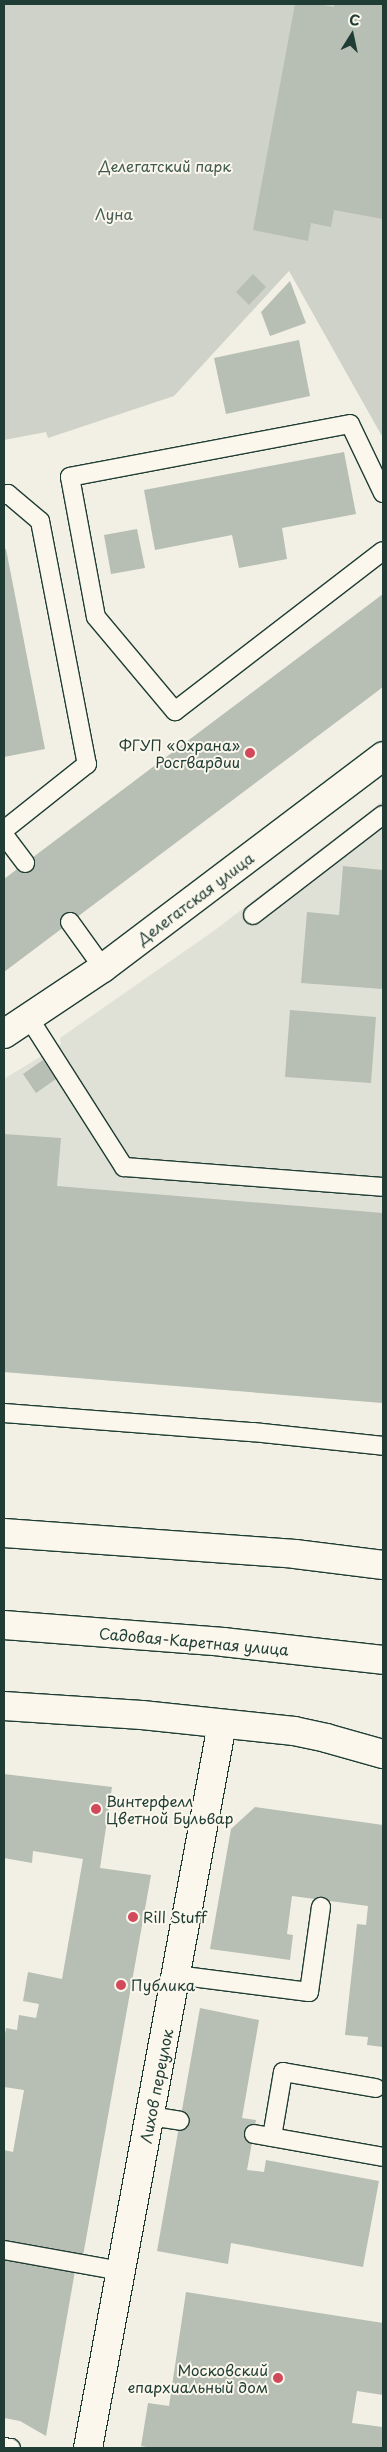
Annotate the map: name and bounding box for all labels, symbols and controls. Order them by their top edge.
text: С [348,8,362,31]
north arrow [327,10,377,60]
park label: Делегатский парк [98,157,232,175]
park label: Луна [95,205,133,223]
place label: ФГУП «Охрана» Росгвардии [119,735,240,770]
marker: ФГУП «Охрана» Росгвардии [244,747,256,759]
street label: Делегатская улица [133,848,257,948]
street label: Садовая-Каретная улица [98,1624,290,1658]
place label: Винтерфелл Цветной Бульвар [106,1791,234,1826]
marker: Винтерфелл Цветной Бульвар [90,1803,102,1815]
place label: Rill Stuff [143,1908,207,1926]
marker: Rill Stuff [127,1911,139,1923]
place label: Публика [131,1976,195,1994]
marker: Публика [115,1979,127,1991]
street label: Лихов переулок [136,2027,176,2145]
place label: Московский епархиальный дом [127,2360,268,2395]
marker: Московский епархиальный дом [272,2372,284,2384]

